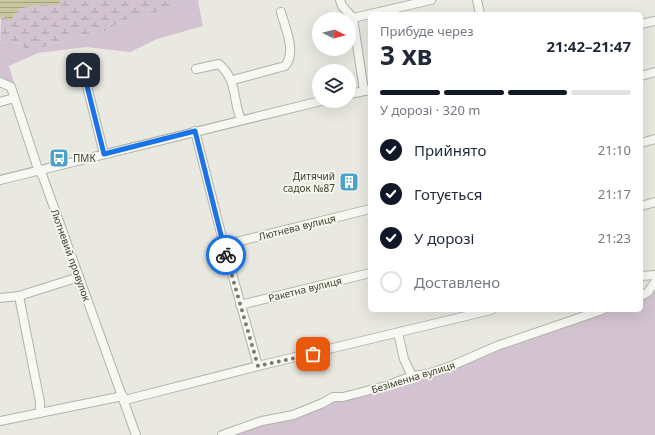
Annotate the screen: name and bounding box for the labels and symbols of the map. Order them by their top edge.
north arrow [312,12,356,56]
pin [66,53,100,87]
bus stop icon: ПМК [48,147,70,169]
place label: ПМК [73,151,96,165]
place label: Дитячий садок №87 [283,169,335,195]
building icon: Дитячий садок №87 [338,171,360,193]
street label: Лютневий провулок [48,207,94,304]
street label: Лютнева вулиця [257,211,337,243]
courier [206,235,246,275]
street label: Ракетна вулиця [267,273,343,305]
pin [296,337,330,371]
street label: Безіменна вулиця [369,358,457,396]

